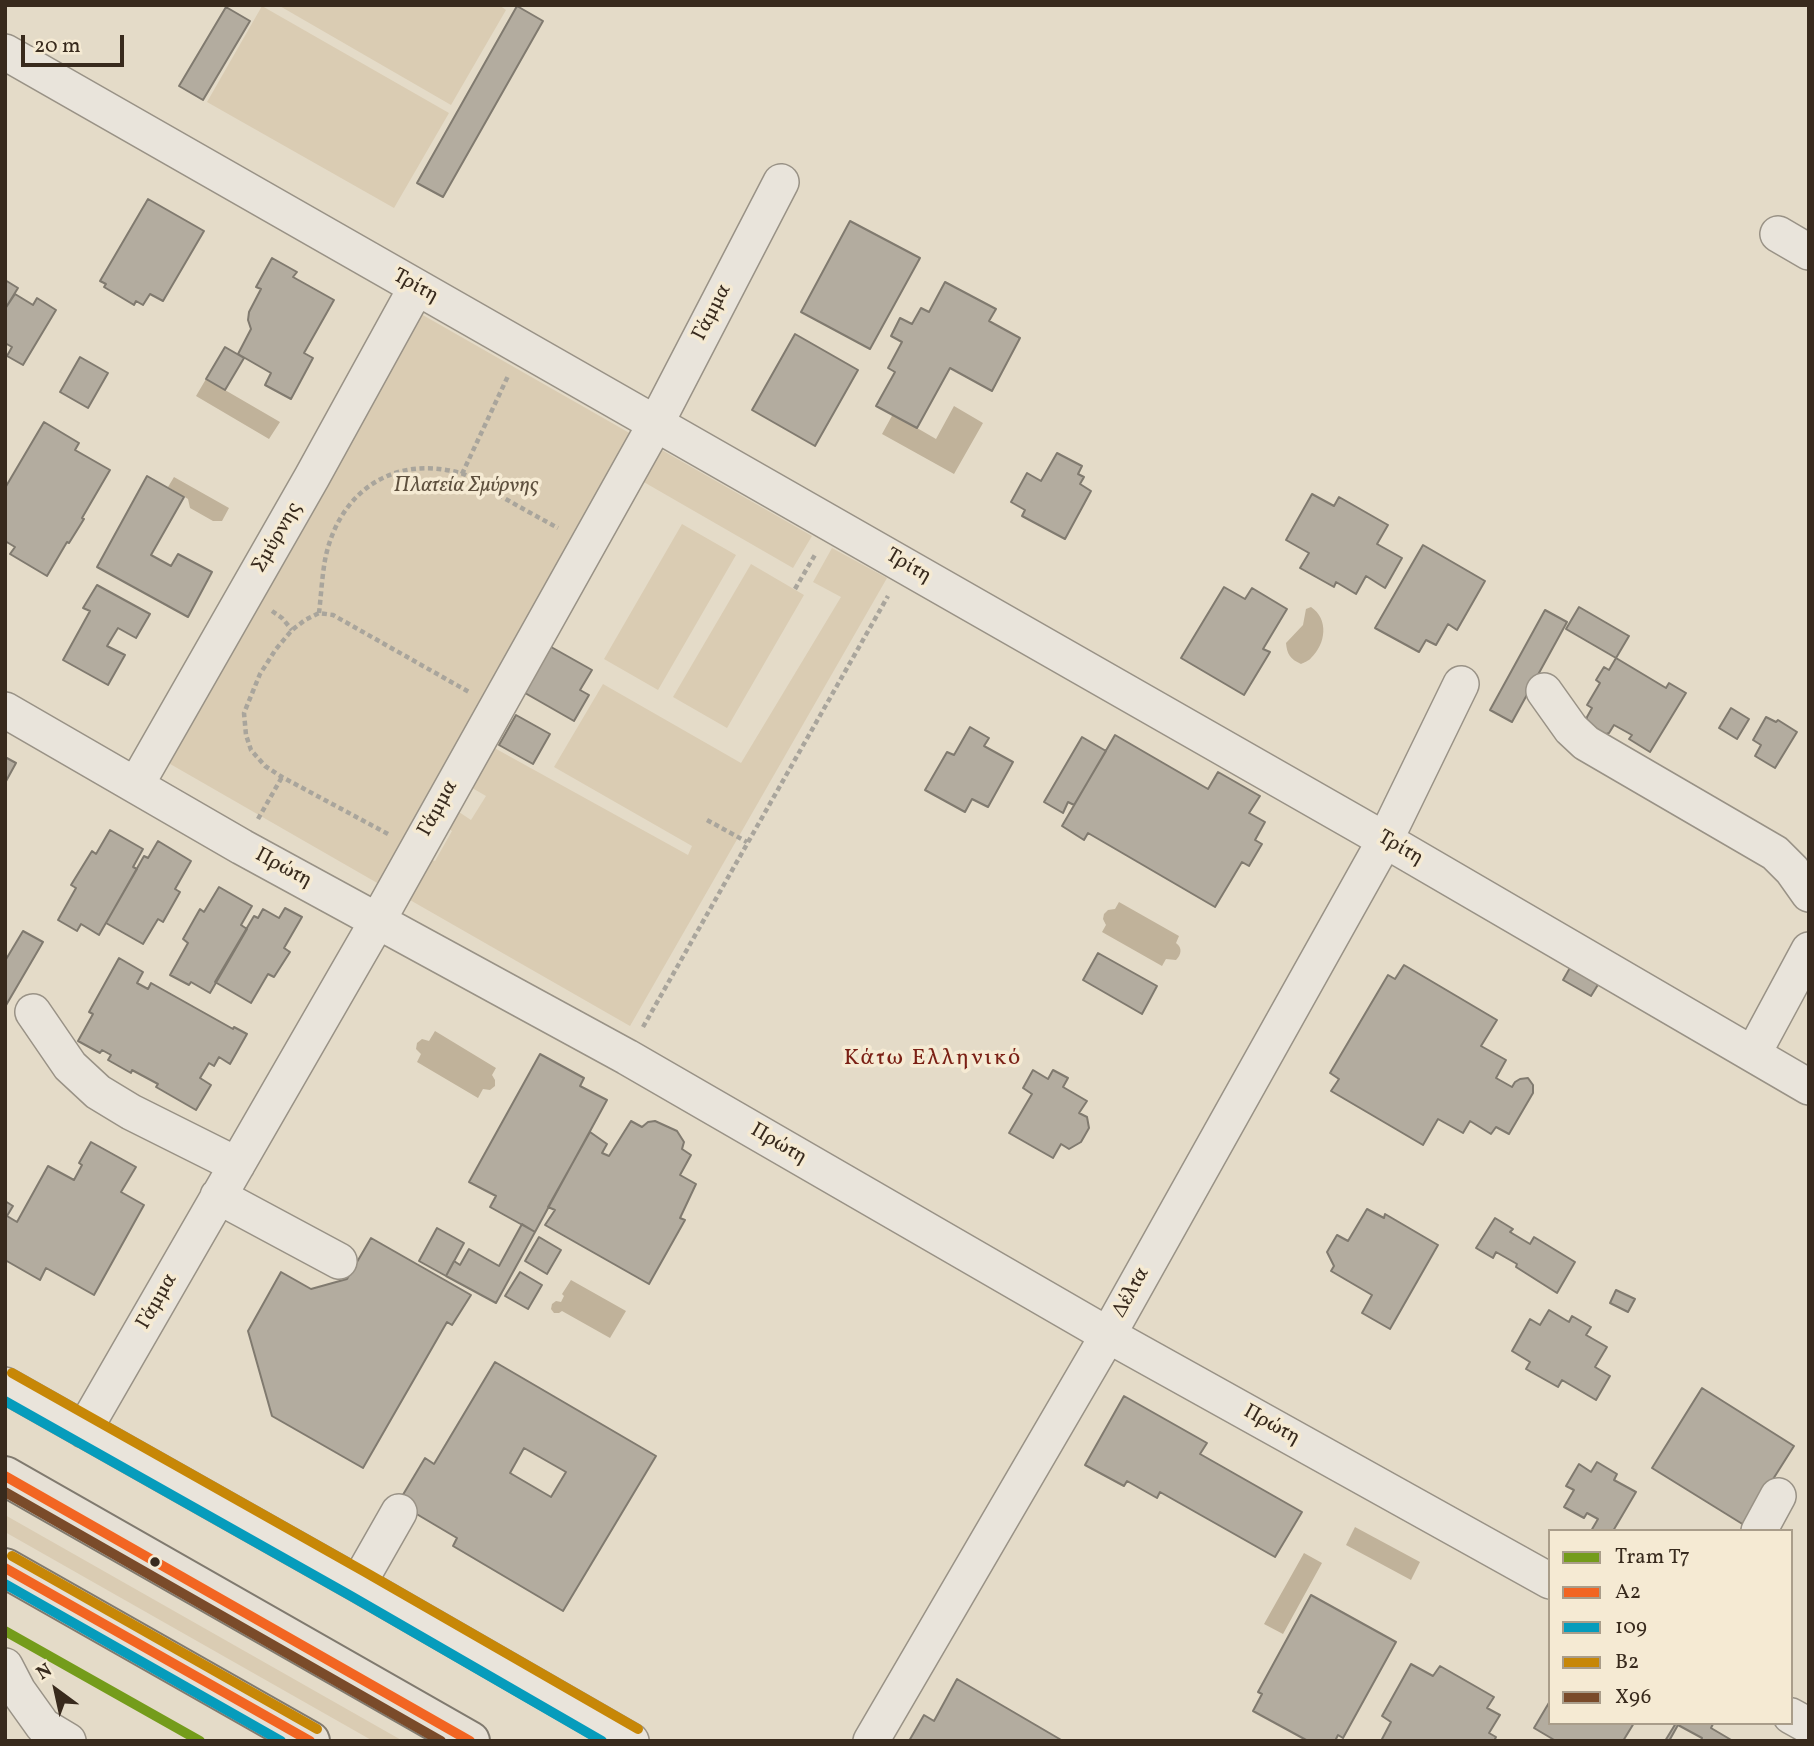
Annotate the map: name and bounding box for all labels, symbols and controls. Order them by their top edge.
scale bar [24,21,128,65]
text: 20 m [34,32,80,61]
street label: Τρίτη [388,264,442,310]
street label: Γάμμα [688,280,738,346]
park label: Πλατεία Σμύρνης [394,474,538,500]
street label: Σμύρνης [248,498,308,578]
street label: Τρίτη [881,544,935,590]
street label: Γάμμα [413,777,465,841]
street label: Τρίτη [1373,826,1427,872]
street label: Πρώτη [250,844,316,894]
district label: Κάτω Ελληνικό [845,1046,1021,1074]
street label: Πρώτη [745,1119,811,1171]
street label: Δέλτα [1108,1264,1156,1322]
street label: Γάμμα [132,1270,184,1334]
street label: Πρώτη [1238,1400,1304,1452]
legend [1548,1529,1793,1725]
text: Tram Τ7 [1615,1543,1690,1572]
unlabelled marker [148,1555,162,1569]
text: Α2 [1615,1578,1641,1607]
text: 109 [1615,1613,1647,1642]
text: Β2 [1615,1648,1639,1677]
north arrow [21,1655,91,1725]
text: N [32,1658,57,1687]
text: Χ96 [1615,1683,1651,1712]

